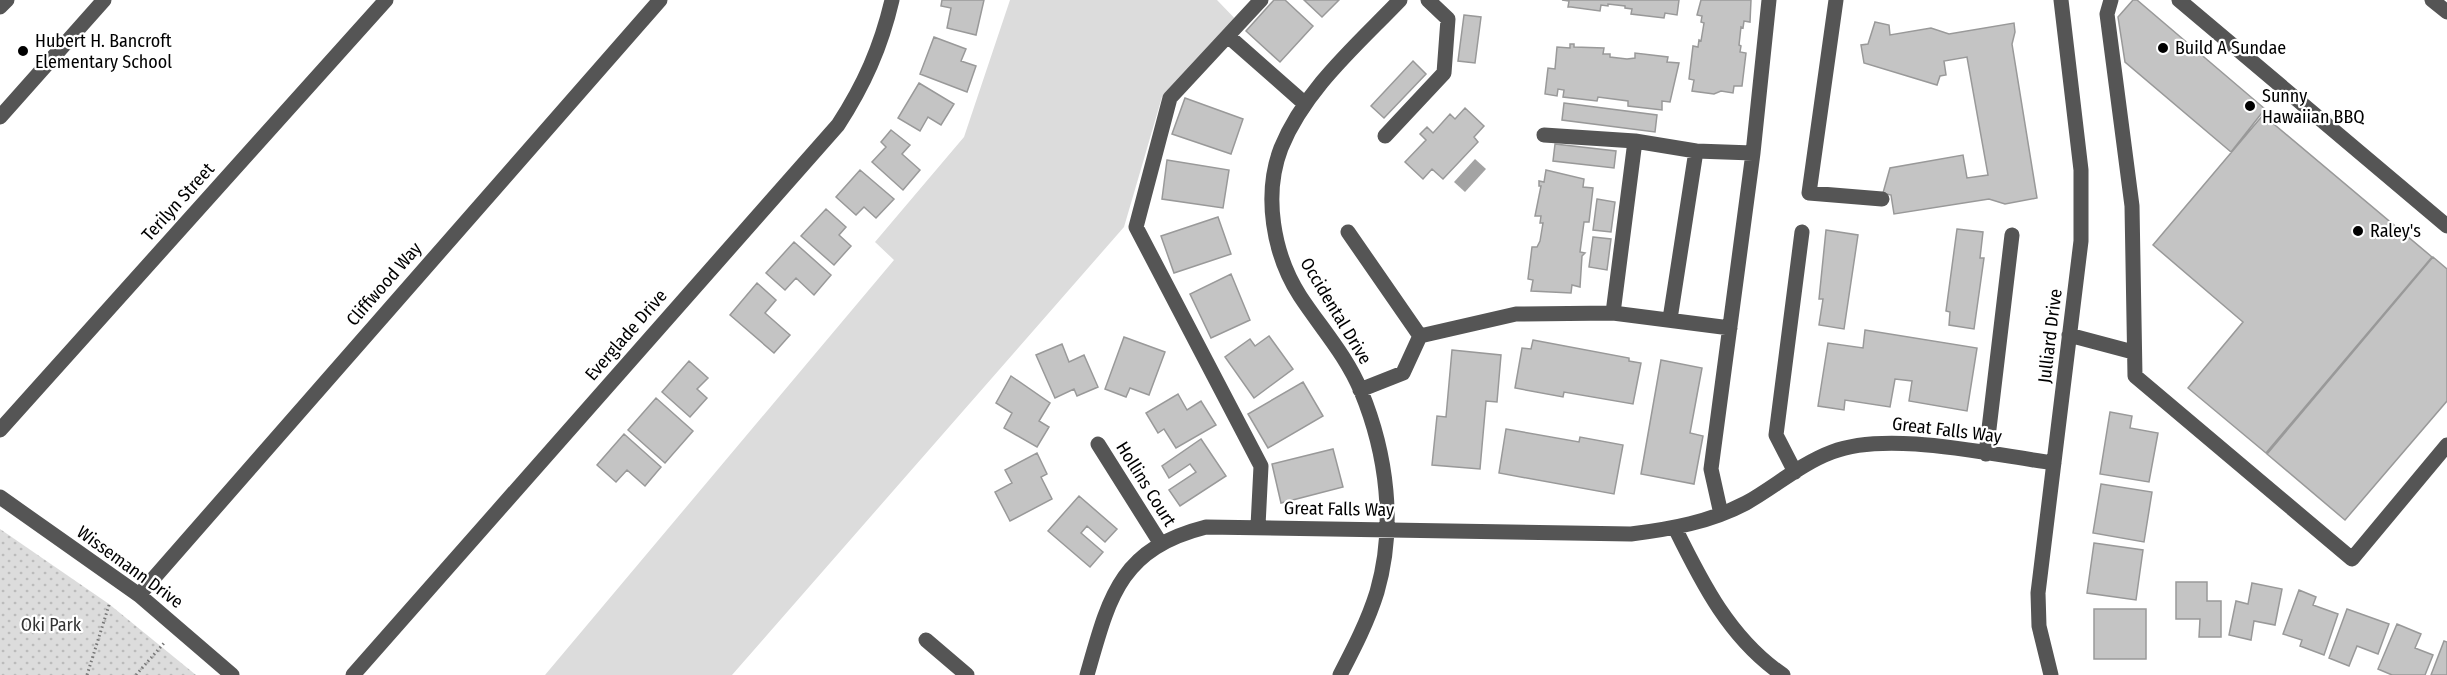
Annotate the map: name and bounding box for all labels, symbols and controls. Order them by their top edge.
place label: Hubert H. Bancroft Elementary School [35,30,172,73]
place label: Build A Sundae [2175,37,2286,59]
marker: Build A Sundae [2156,41,2170,55]
marker: Hubert H. Bancroft Elementary School [16,44,30,58]
place label: Sunny Hawaiian BBQ [2262,85,2365,128]
marker: Sunny Hawaiian BBQ [2243,99,2257,113]
street label: Terilyn Street [137,158,219,246]
place label: Raley's [2370,220,2421,242]
marker: Raley's [2351,224,2365,238]
street label: Cliffwood Way [342,238,426,330]
street label: Occidental Drive [1296,254,1376,368]
street label: Everglade Drive [580,285,672,385]
street label: Julliard Drive [2033,287,2067,384]
street label: Great Falls Way [1891,412,2003,448]
street label: Hollins Court [1111,438,1181,530]
street label: Great Falls Way [1284,497,1394,521]
street label: Wissemann Drive [73,521,188,613]
park label: Oki Park [21,614,82,636]

